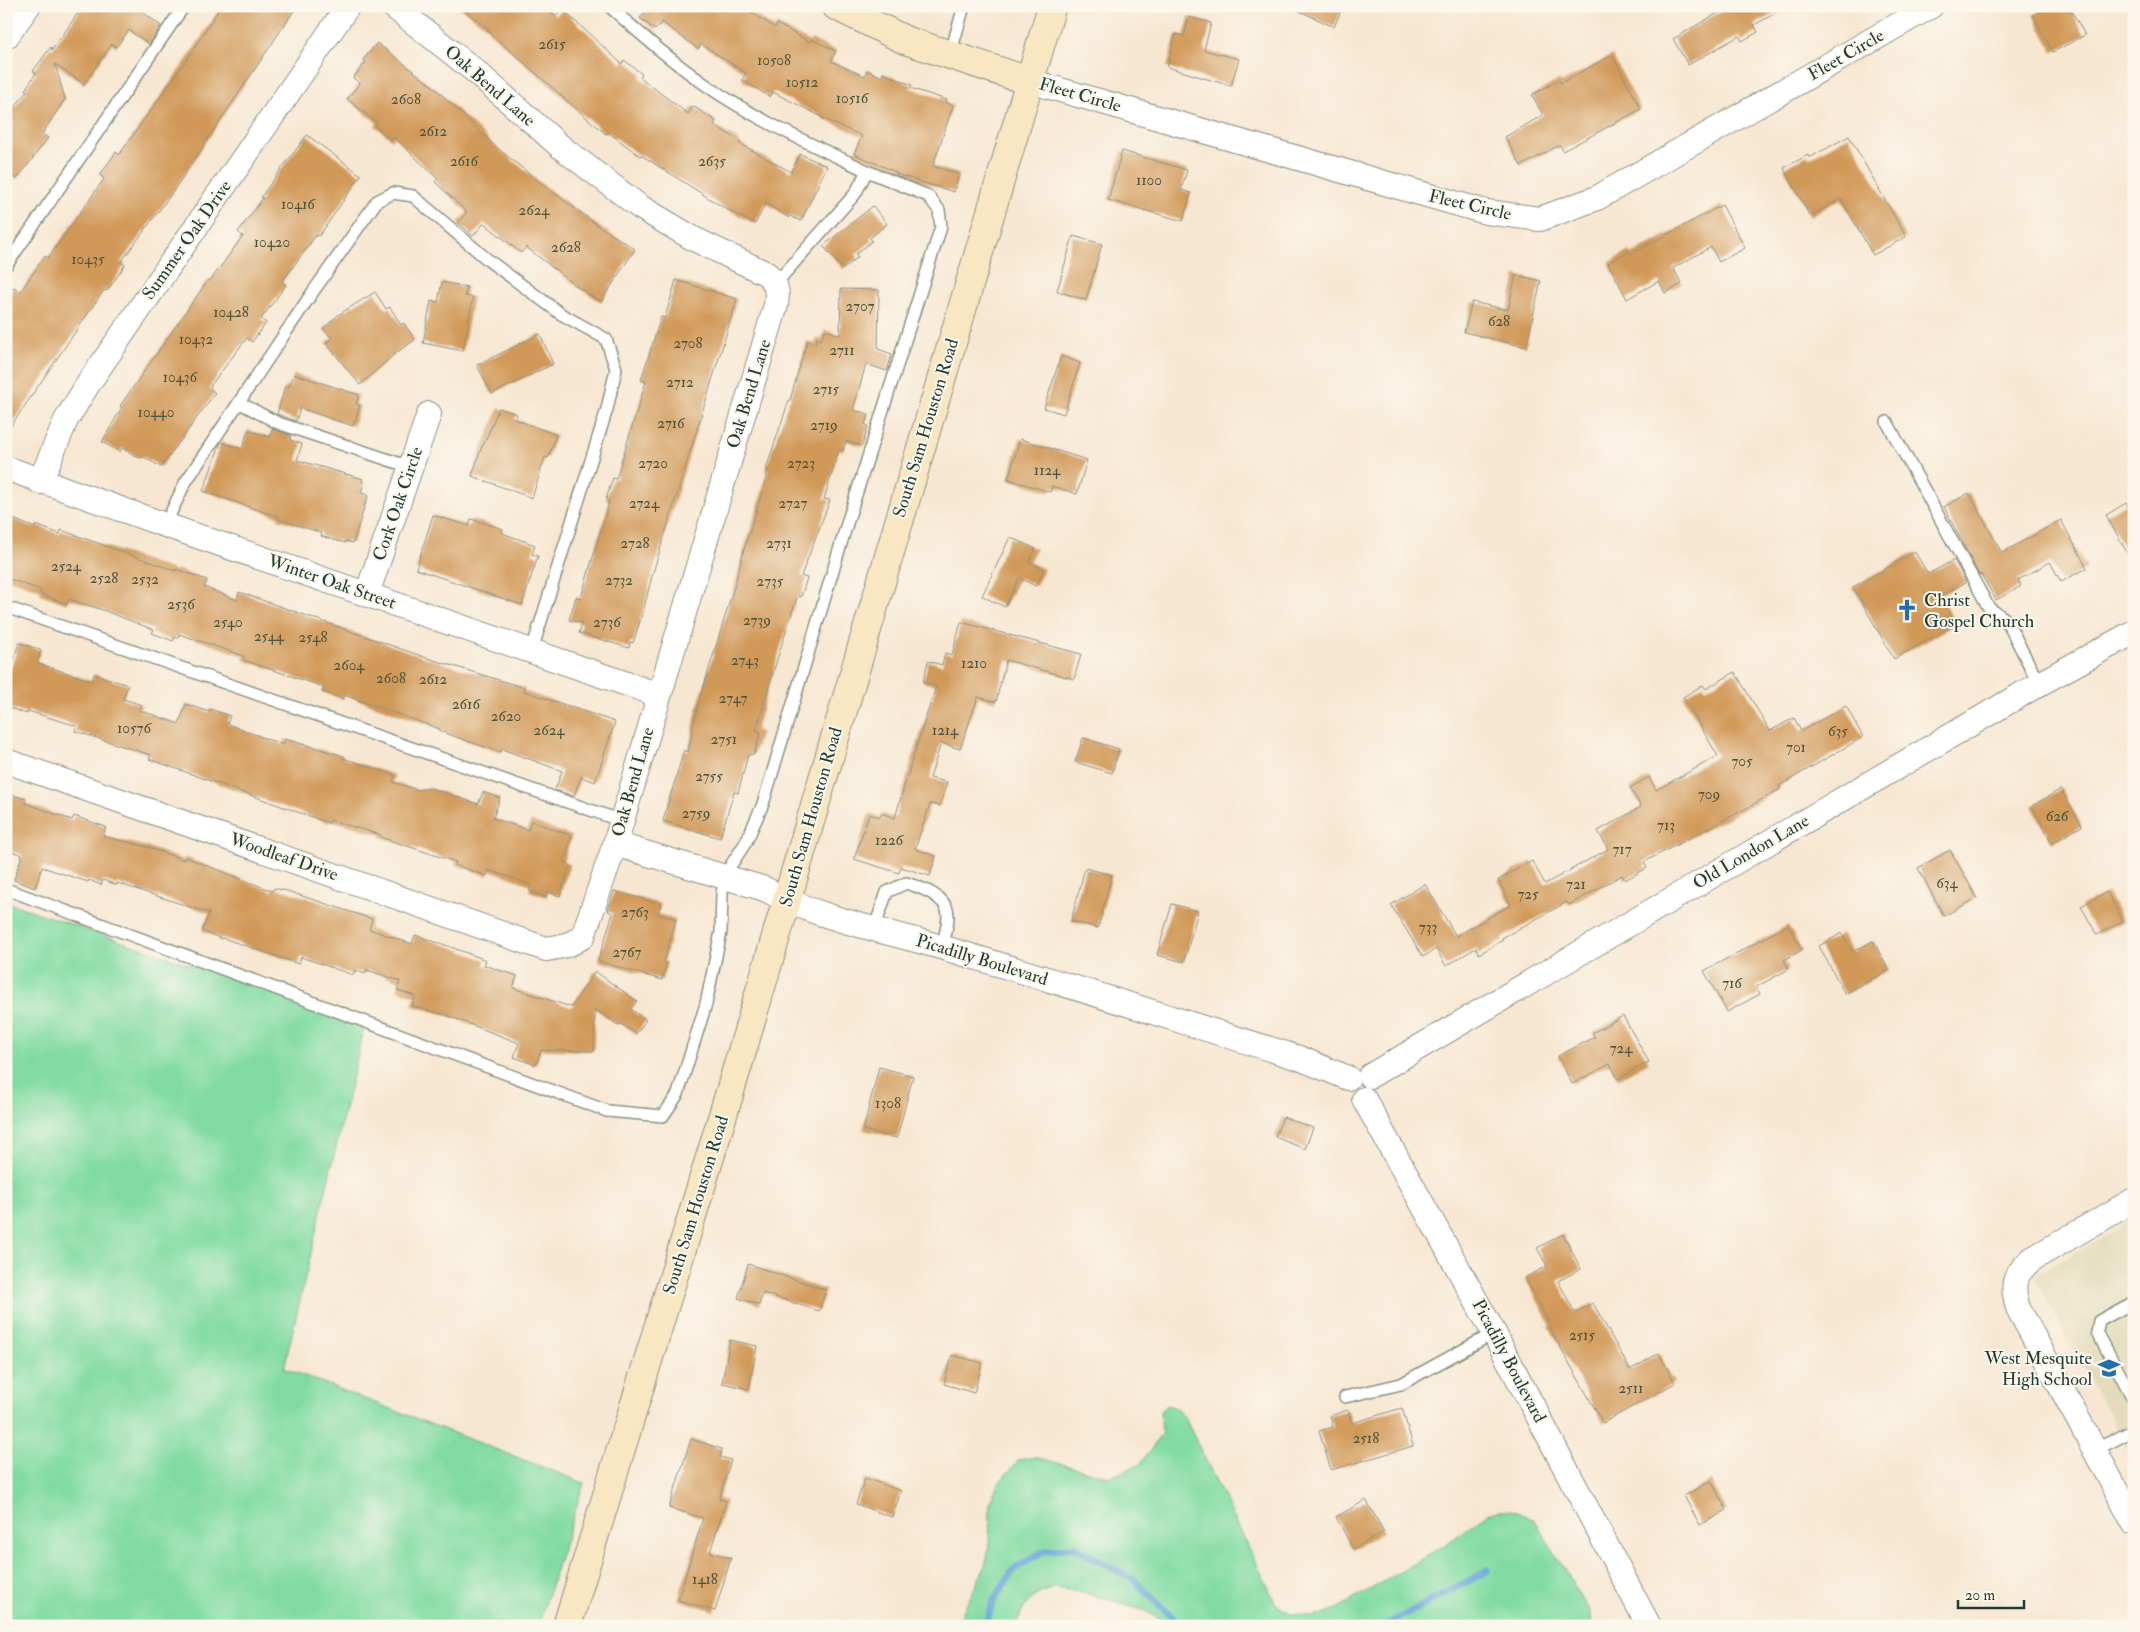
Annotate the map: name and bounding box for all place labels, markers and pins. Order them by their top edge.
place label: Christ Gospel Church [1924,589,2035,633]
church icon: Christ Gospel Church [1894,597,1920,623]
place label: West Mesquite High School [1983,1347,2092,1391]
school or university icon: West Mesquite High School [2096,1355,2122,1381]

